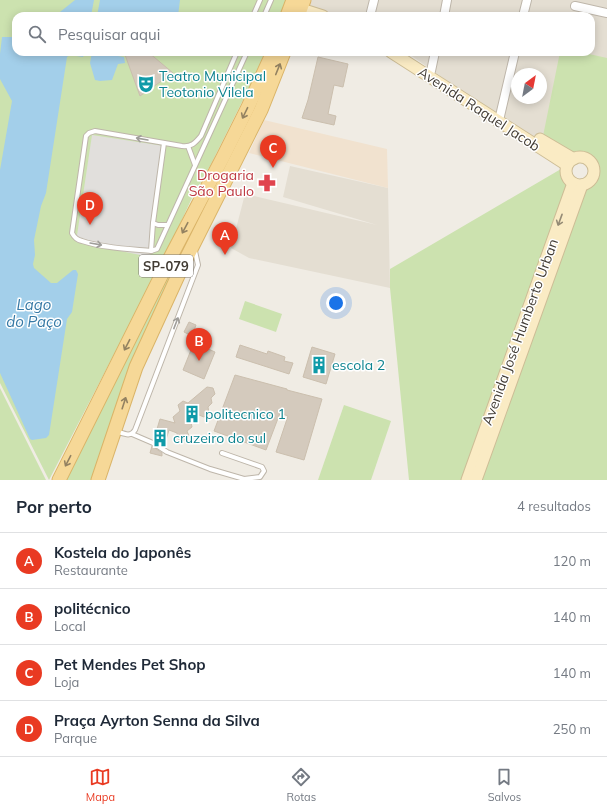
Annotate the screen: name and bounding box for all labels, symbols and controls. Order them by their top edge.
search box [12,12,595,56]
icon: search [26,23,48,45]
text: Pesquisar aqui [58,25,160,44]
street label: Avenida Raquel Jacob [414,63,544,155]
one-way arrow [274,64,282,76]
place label: Teatro Municipal Teotonio Vilela [159,67,266,101]
north arrow [511,68,547,104]
theatre icon: Teatro Municipal Teotonio Vilela [136,74,156,94]
one-way arrow [241,107,248,119]
one-way arrow [136,135,149,143]
pin: C [260,135,286,168]
place label: Drogaria São Paulo [189,166,254,200]
pharmacy icon: Drogaria São Paulo [257,173,277,193]
pin: D [77,192,103,225]
one-way arrow [556,214,564,226]
one-way arrow [181,222,189,234]
pin: A [212,222,238,255]
street label: Avenida José Humberto Urban [478,236,562,428]
one-way arrow [89,240,102,248]
road number: SP-079 [139,255,193,277]
your location [326,293,346,313]
water label: Lago do Paço [6,295,62,331]
one-way arrow [173,318,181,330]
pin: B [186,328,212,361]
one-way arrow [123,338,130,350]
building icon: escola 2 [309,355,329,375]
place label: escola 2 [332,356,385,374]
one-way arrow [121,397,128,410]
building icon: politecnico 1 [182,404,202,424]
place label: politecnico 1 [205,405,286,423]
building icon: cruzeiro do sul [150,428,170,448]
place label: cruzeiro do sul [173,429,266,447]
one-way arrow [64,454,72,466]
text: Por perto [16,496,92,517]
text: 4 resultados [517,498,591,514]
text: Kostela do Japonês [54,543,191,562]
text: A [24,553,34,569]
text: 120 m [553,553,591,569]
text: Restaurante [54,562,128,578]
text: politécnico [54,599,131,618]
text: B [25,609,33,625]
text: 140 m [553,609,591,625]
text: Local [54,618,86,634]
text: Pet Mendes Pet Shop [54,655,206,674]
text: C [25,665,33,681]
text: 140 m [553,665,591,681]
text: Loja [54,674,79,690]
text: Praça Ayrton Senna da Silva [54,711,260,730]
text: D [24,721,34,737]
text: 250 m [553,721,591,737]
text: Parque [54,730,97,746]
tab: Mapa [86,766,115,804]
tab: Rotas [287,766,316,804]
tab: Salvos [488,766,521,804]

